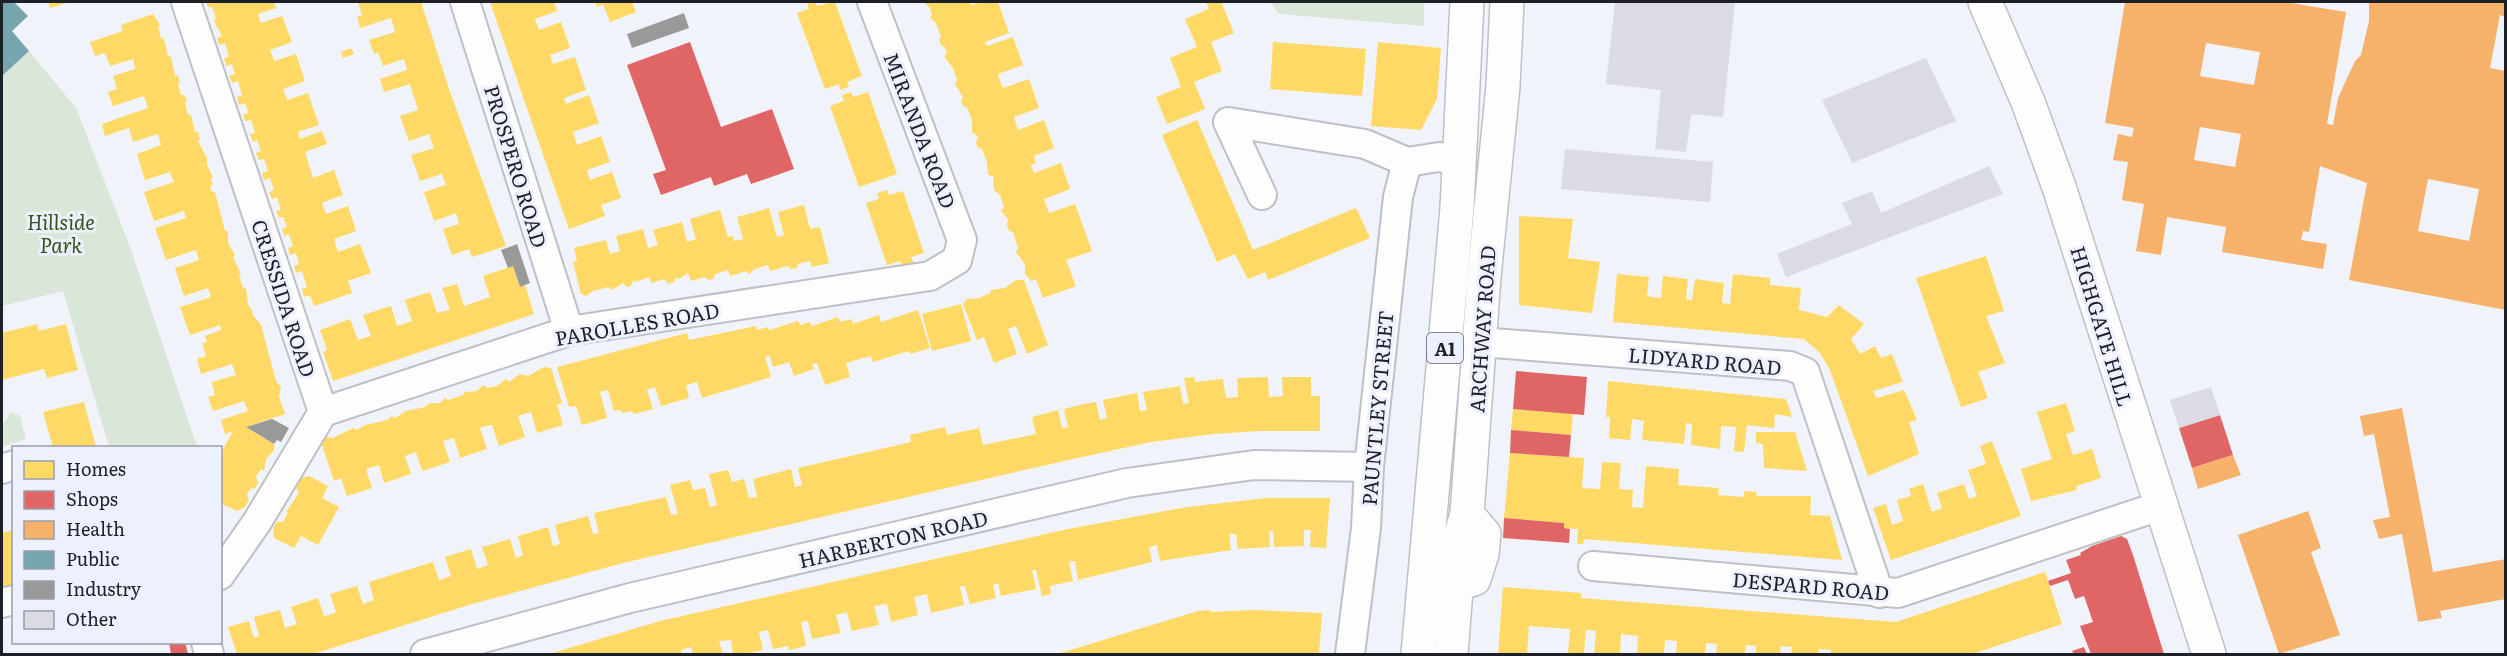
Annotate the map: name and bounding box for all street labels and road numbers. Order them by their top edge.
street label: MIRANDA ROAD [877,48,965,212]
street label: PROSPERO ROAD [478,81,556,251]
street label: CRESSIDA ROAD [245,215,325,381]
street label: HIGHGATE HILL [2064,242,2142,410]
street label: ARCHWAY ROAD [1460,244,1502,414]
street label: PAROLLES ROAD [552,294,722,352]
street label: PAUNTLEY STREET [1353,309,1399,507]
road number: A1 [1427,333,1463,363]
street label: LIDYARD ROAD [1627,338,1783,382]
street label: HARBERTON ROAD [795,502,991,574]
street label: DESPARD ROAD [1731,563,1891,607]

